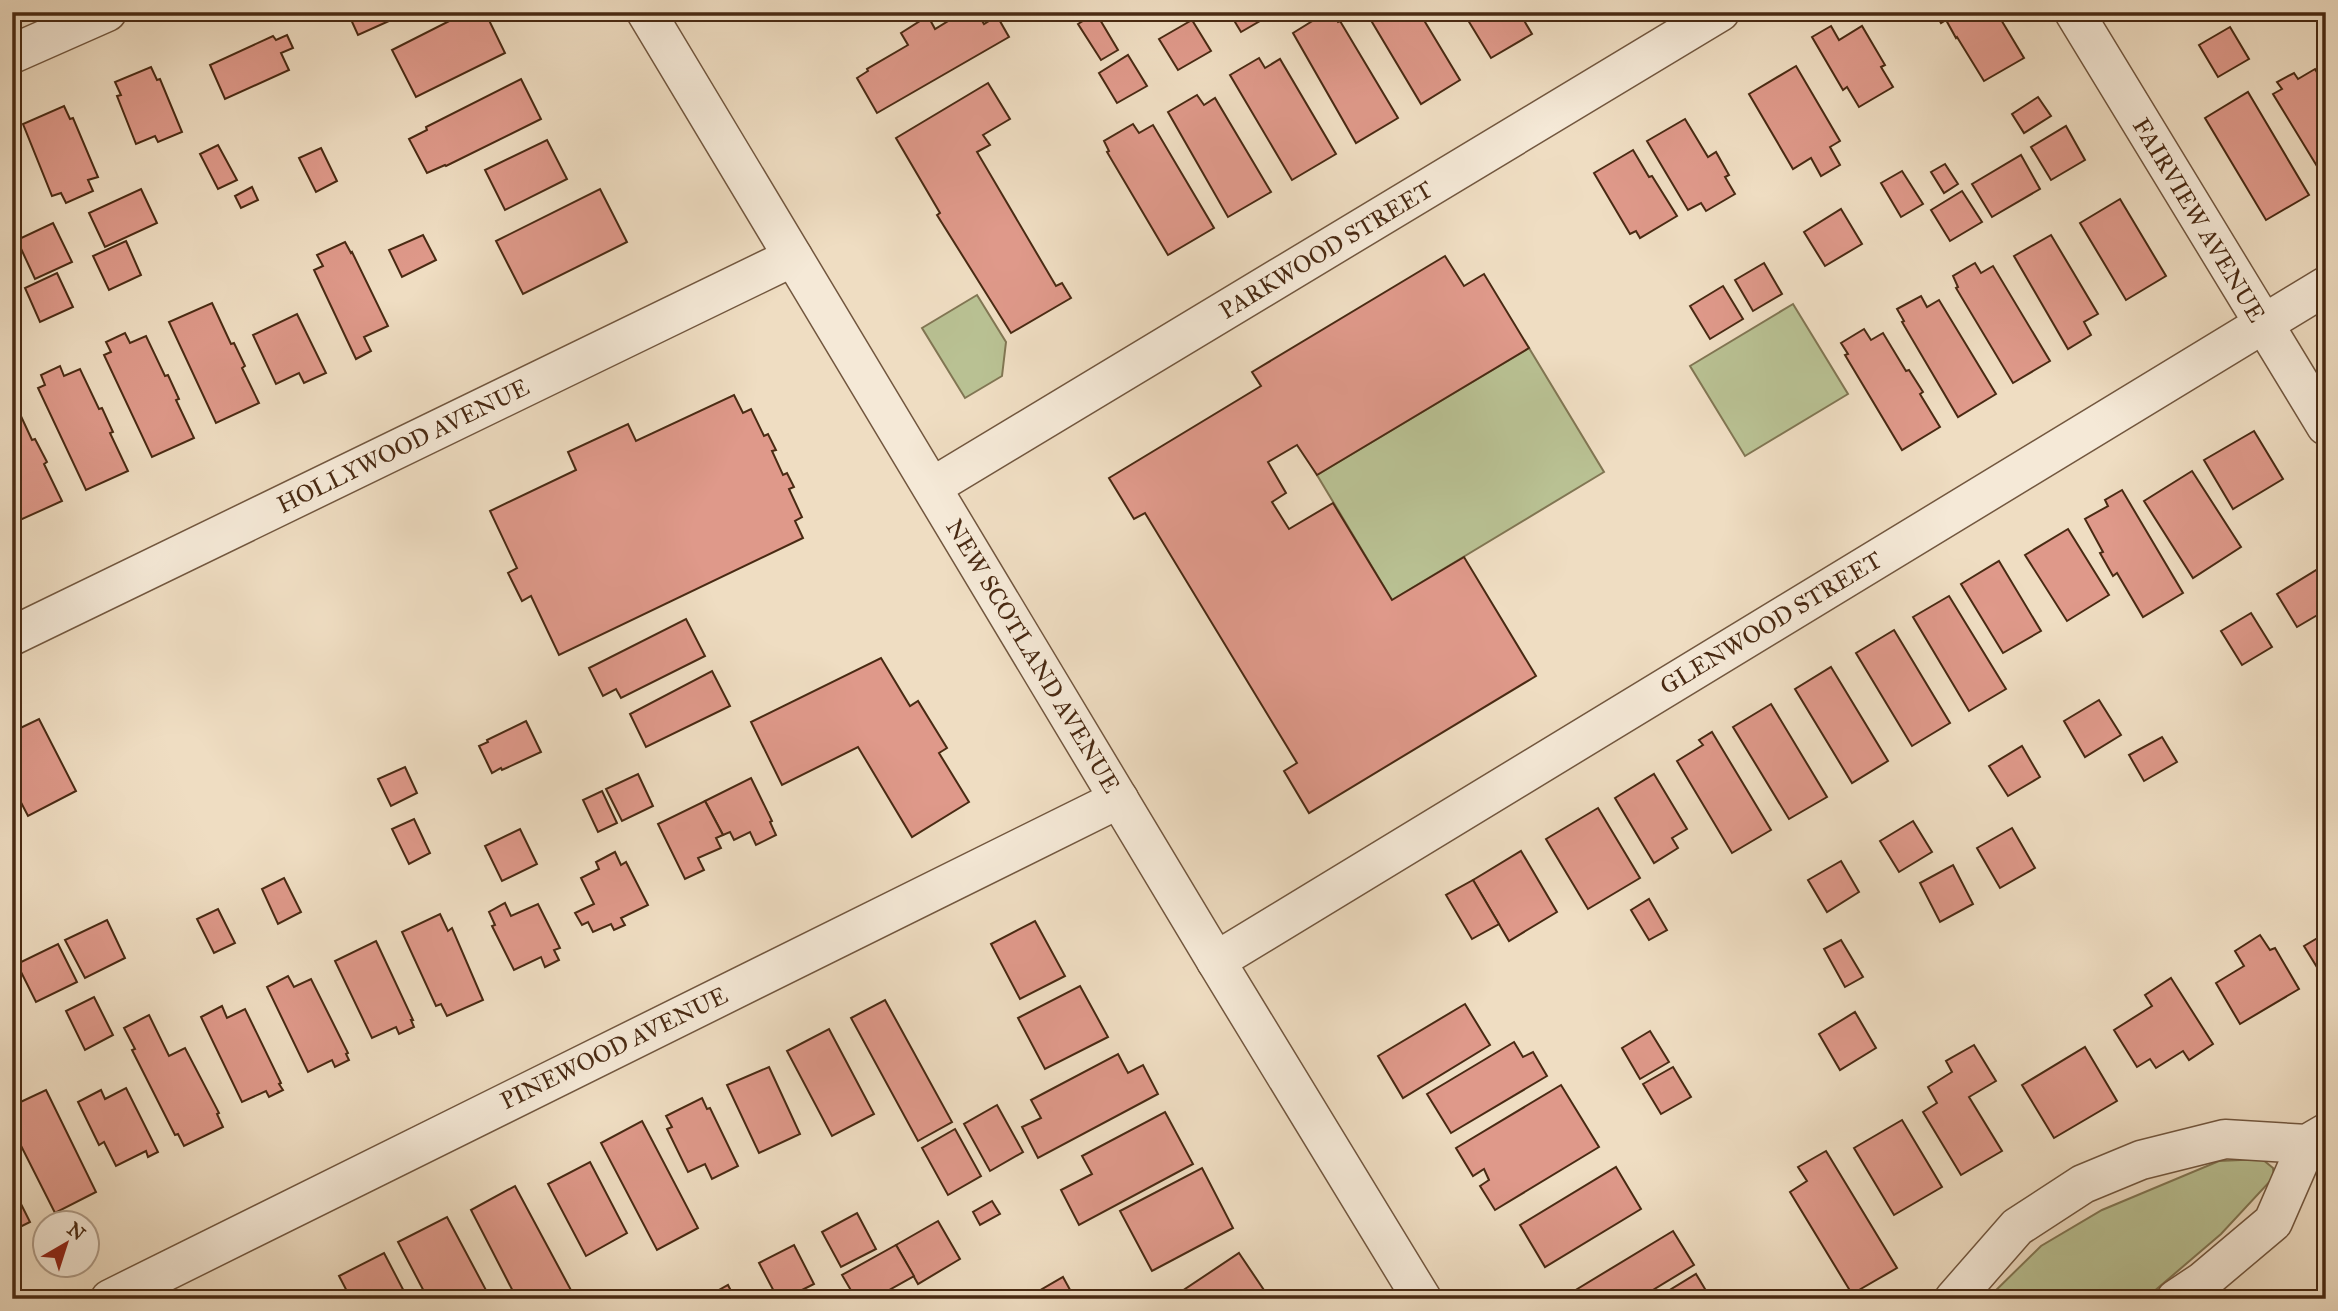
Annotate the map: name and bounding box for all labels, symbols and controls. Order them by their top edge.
street label: FAIRVIEW AVENUE [2126,112,2272,328]
street label: PARKWOOD STREET [1214,174,1438,326]
street label: HOLLYWOOD AVENUE [272,372,534,520]
street label: NEW SCOTLAND AVENUE [939,514,1127,798]
street label: GLENWOOD STREET [1654,545,1888,701]
street label: PINEWOOD AVENUE [496,980,732,1116]
north arrow [32,1210,102,1280]
text: N [63,1217,90,1245]

